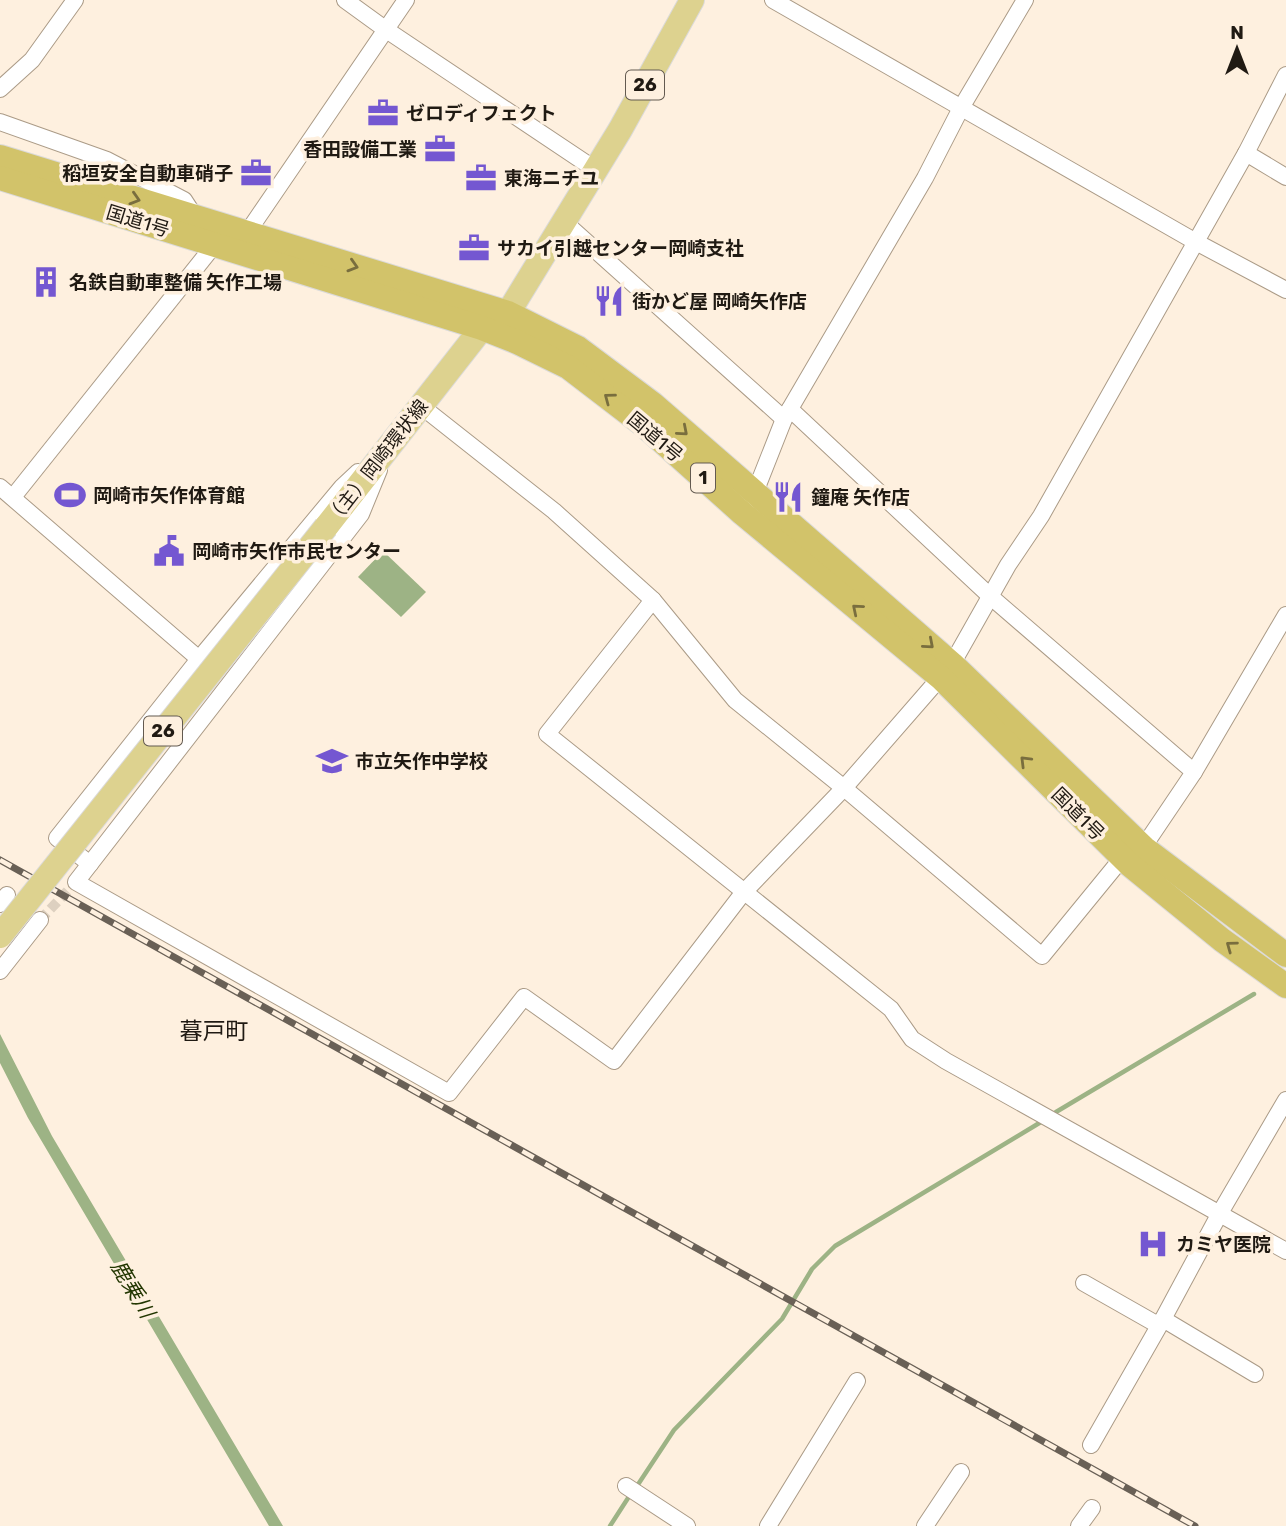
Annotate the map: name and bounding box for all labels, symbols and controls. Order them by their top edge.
north arrow [1202,14,1272,84]
text: N [1230,21,1244,44]
road number: 26 [626,70,664,100]
office icon: ゼロディフェクト [366,96,400,130]
place label: ゼロディフェクト [406,102,557,125]
office icon: 香田設備工業 [423,132,457,166]
place label: 香田設備工業 [303,138,417,161]
office icon: 稻垣安全自動車硝子 [239,156,273,190]
office icon: 東海ニチユ [464,161,498,195]
place label: 稻垣安全自動車硝子 [62,162,233,185]
place label: 東海ニチユ [504,167,599,190]
one-way arrow [129,190,141,205]
street label: 国道1号 [103,200,173,242]
office icon: サカイ引越センター岡崎支社 [457,231,491,265]
place label: サカイ引越センター岡崎支社 [497,237,744,260]
one-way arrow [347,257,359,272]
building icon: 名鉄自動車整備 矢作工場 [29,265,63,299]
place label: 名鉄自動車整備 矢作工場 [69,271,282,294]
restaurant icon: 街かど屋 岡崎矢作店 [592,284,626,318]
place label: 街かど屋 岡崎矢作店 [632,290,807,313]
one-way arrow [604,394,616,407]
street label: （主）岡崎環状線 [321,395,433,529]
street label: 国道1号 [623,407,687,467]
one-way arrow [675,422,688,435]
road number: 1 [691,464,715,492]
sports icon: 岡崎市矢作体育館 [53,478,87,512]
restaurant icon: 鐘庵 矢作店 [771,480,805,514]
place label: 岡崎市矢作体育館 [93,484,245,507]
place label: 鐘庵 矢作店 [811,486,910,509]
public building icon: 岡崎市矢作市民センター [152,534,186,568]
place label: 岡崎市矢作市民センター [192,540,401,563]
one-way arrow [852,604,864,617]
one-way arrow [920,636,933,648]
road number: 26 [144,716,182,746]
school or university icon: 市立矢作中学校 [315,744,349,778]
place label: 市立矢作中学校 [355,750,488,773]
one-way arrow [1020,757,1033,770]
street label: 国道1号 [1047,783,1109,845]
one-way arrow [1226,941,1239,954]
district label: 暮戸町 [180,1017,249,1045]
hospital icon: カミヤ医院 [1136,1227,1170,1261]
place label: カミヤ医院 [1176,1233,1271,1256]
water label: 鹿乗川 [106,1256,161,1324]

